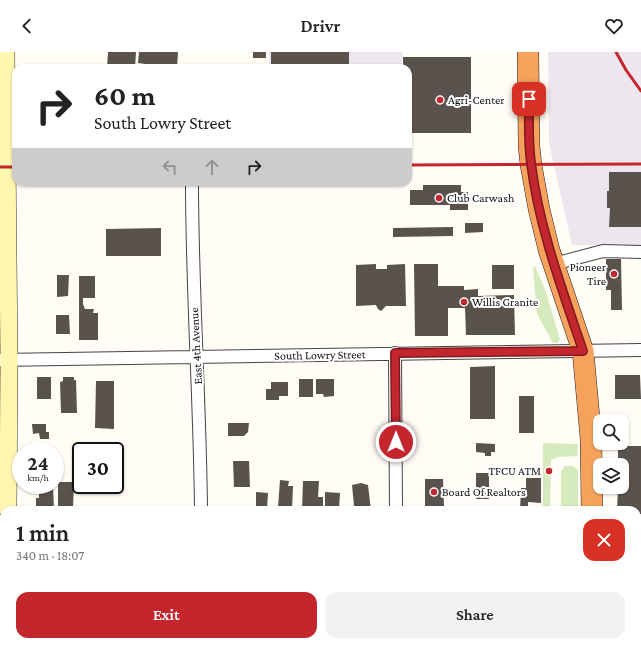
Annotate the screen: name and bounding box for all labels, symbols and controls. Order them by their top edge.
icon: back [16,15,38,37]
icon: heart [603,15,625,37]
text: Drivr [301,16,340,36]
icon: right [28,80,80,132]
text: 60 m [94,80,155,111]
pin [512,82,546,116]
icon: arrive [518,88,540,110]
place label: Agri-Center [448,93,505,107]
marker: Agri-Center [435,95,445,105]
text: South Lowry Street [94,113,231,133]
icon: left [159,156,181,178]
icon: ahead [201,156,223,178]
icon: right [243,156,265,178]
place label: Club Carwash [447,191,515,205]
marker: Club Carwash [434,193,444,203]
place label: Pioneer Tire [570,260,607,288]
marker: Pioneer Tire [609,269,619,279]
place label: Willis Granite [472,295,538,309]
marker: Willis Granite [459,297,469,307]
street label: East 4th Avenue [187,307,205,385]
street label: South Lowry Street [274,347,367,363]
map controls [593,414,629,494]
button: search [593,414,629,450]
position arrow [375,421,417,463]
speed limit sign: 30 [72,442,124,494]
text: 24 [28,452,48,474]
button: layers [593,458,629,494]
place label: TFCU ATM [489,464,541,478]
marker: TFCU ATM [544,466,554,476]
text: km/h [27,472,49,483]
place label: Board Of Realtors [442,485,526,499]
marker: Board Of Realtors [429,487,439,497]
text: 1 min [16,519,69,546]
button: close [583,519,625,561]
text: 340 m · 18:07 [16,548,84,563]
button: Exit [16,592,317,638]
button: Share [325,592,625,638]

